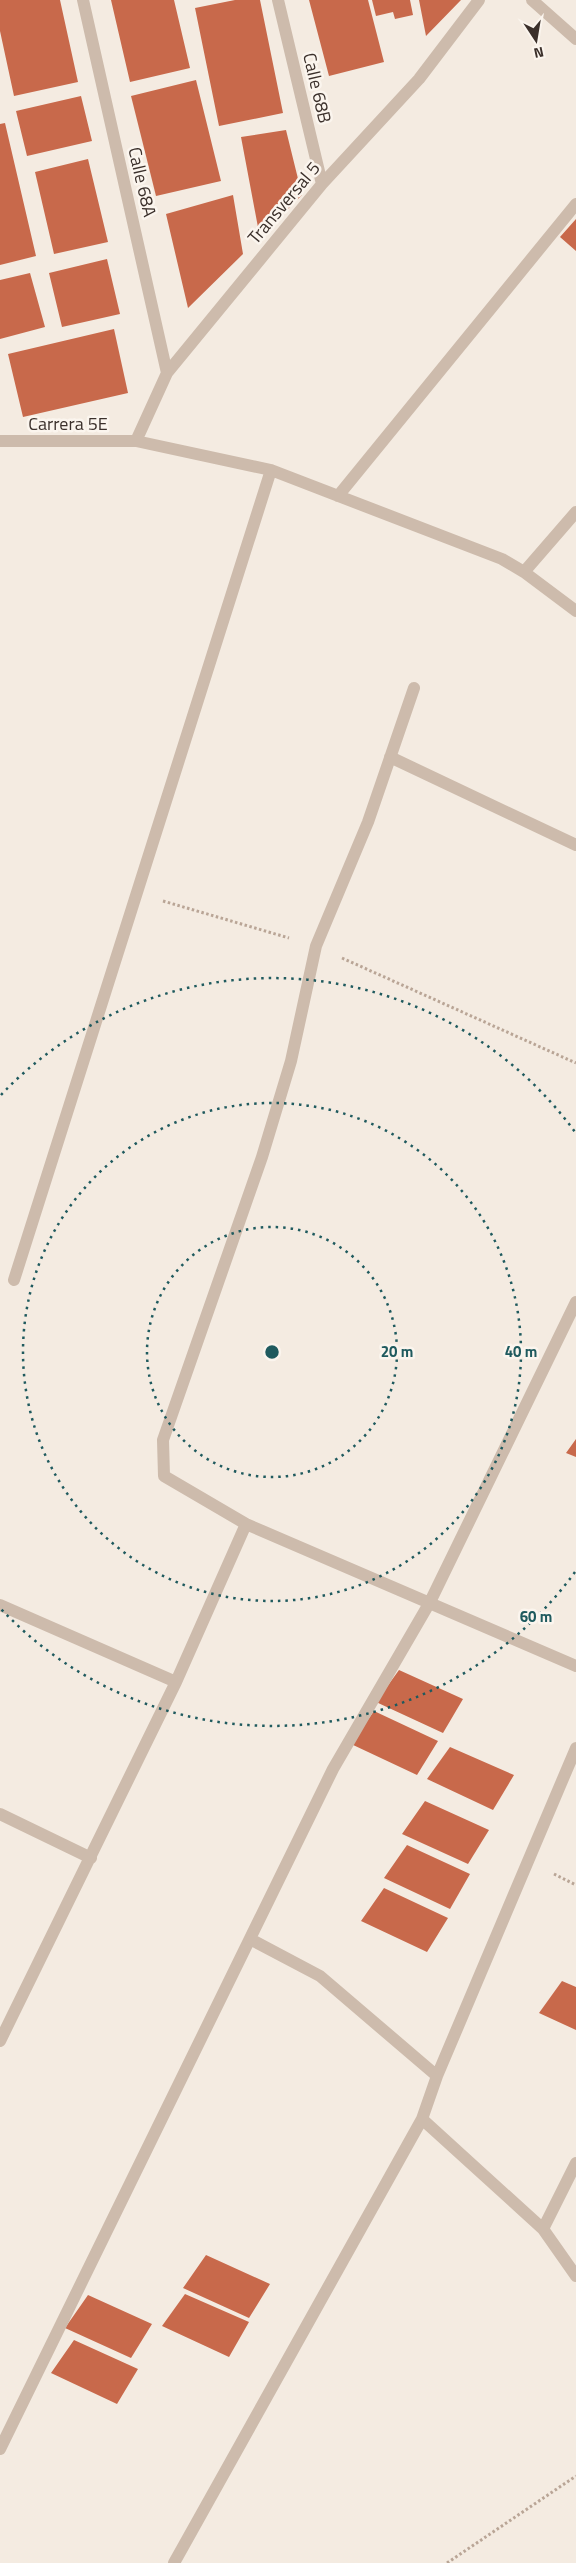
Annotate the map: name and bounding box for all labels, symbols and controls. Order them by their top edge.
north arrow [511,15,561,65]
text: N [532,42,546,64]
street label: Calle 68B [296,50,339,126]
street label: Calle 68A [121,144,164,220]
street label: Transversal 5 [241,156,326,250]
street label: Carrera 5E [28,410,108,437]
text: 20 m [381,1340,413,1363]
text: 40 m [505,1340,537,1363]
centre of rings [263,1343,281,1361]
text: 60 m [520,1605,552,1628]

